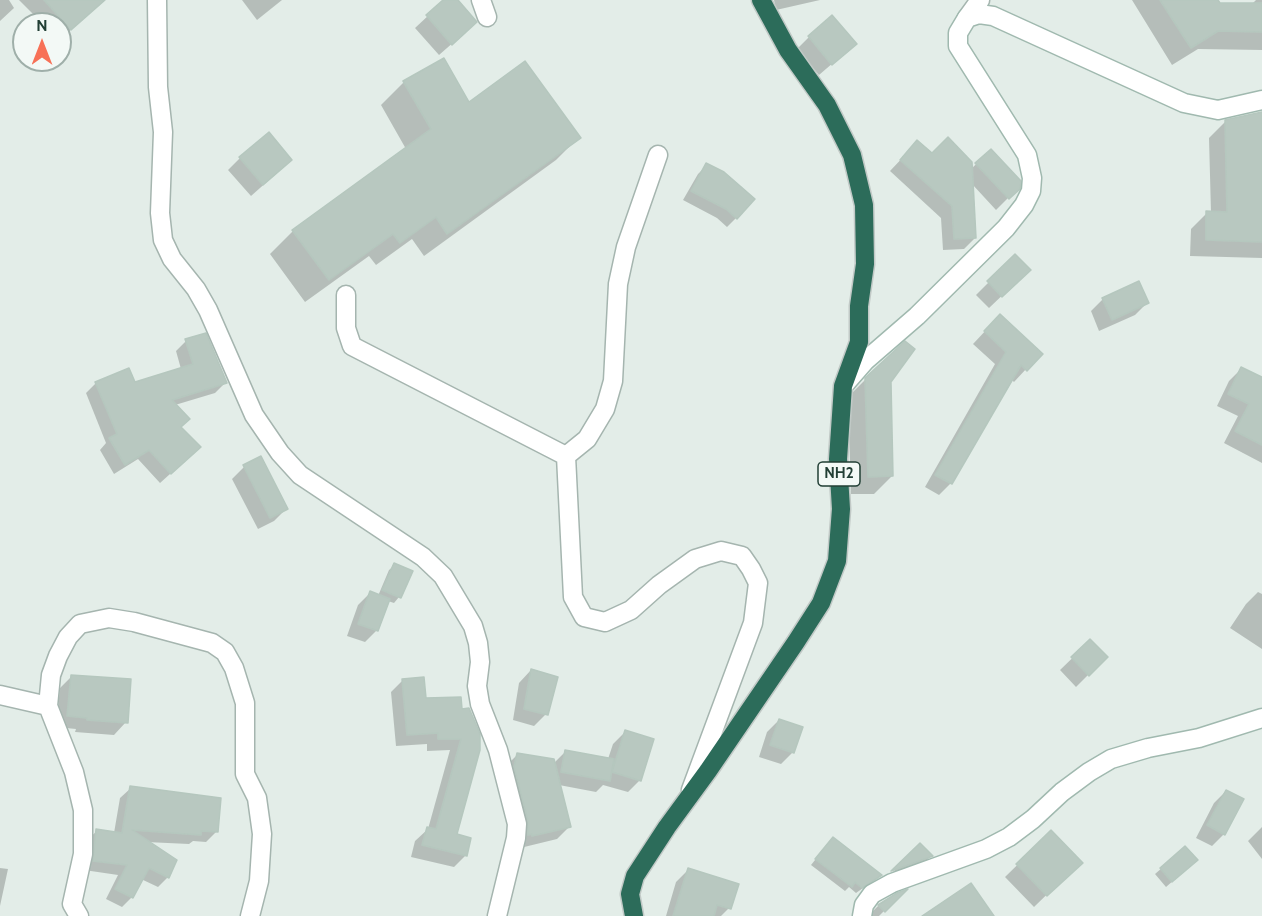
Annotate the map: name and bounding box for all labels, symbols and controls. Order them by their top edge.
north arrow [12,12,72,72]
text: N [36,16,48,35]
road number: NH2 [818,462,860,486]

